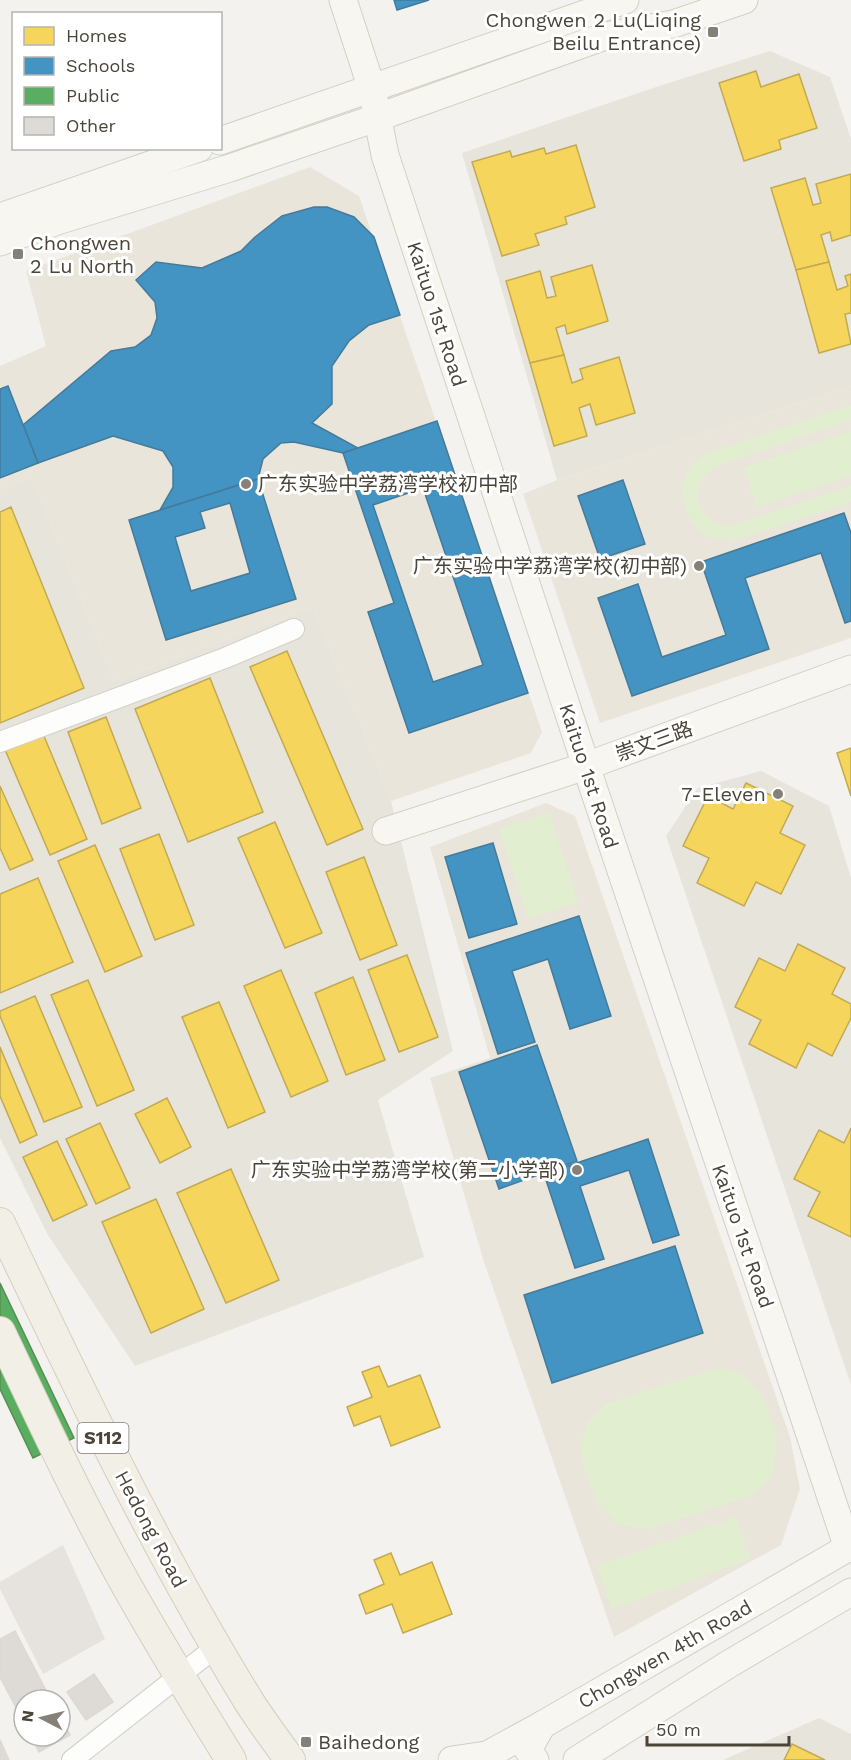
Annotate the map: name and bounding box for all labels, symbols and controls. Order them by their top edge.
place label: Chongwen 2 Lu(Liqing Beilu Entrance) [485,8,701,55]
legend [12,12,222,150]
text: Homes [66,25,127,46]
marker: Chongwen 2 Lu(Liqing Beilu Entrance) [706,25,720,39]
text: Schools [66,55,135,76]
text: Public [66,85,120,106]
text: Other [66,115,116,136]
place label: Chongwen 2 Lu North [30,231,134,278]
street label: Kaituo 1st Road [402,238,472,390]
marker: Chongwen 2 Lu North [11,247,25,261]
place label: 广东实验中学荔湾学校初中部 [258,472,518,496]
marker: 广东实验中学荔湾学校初中部 [239,477,253,491]
place label: 广东实验中学荔湾学校(初中部) [413,554,687,578]
marker: 广东实验中学荔湾学校(初中部) [692,559,706,573]
street label: Kaituo 1st Road [554,700,624,852]
street label: 崇文三路 [612,716,696,766]
place label: 7-Eleven [681,782,766,806]
marker: 7-Eleven [771,787,785,801]
place label: 广东实验中学荔湾学校(第二小学部) [251,1158,565,1182]
street label: Kaituo 1st Road [707,1161,779,1311]
marker: 广东实验中学荔湾学校(第二小学部) [570,1163,584,1177]
road number: S112 [78,1423,128,1453]
street label: Hedong Road [110,1466,192,1592]
street label: Chongwen 4th Road [574,1594,756,1714]
north arrow [12,1688,72,1748]
text: N [17,1709,38,1723]
scale bar [647,1709,790,1747]
text: 50 m [656,1719,701,1740]
place label: Baihedong [318,1730,420,1754]
marker: Baihedong [299,1735,313,1749]

